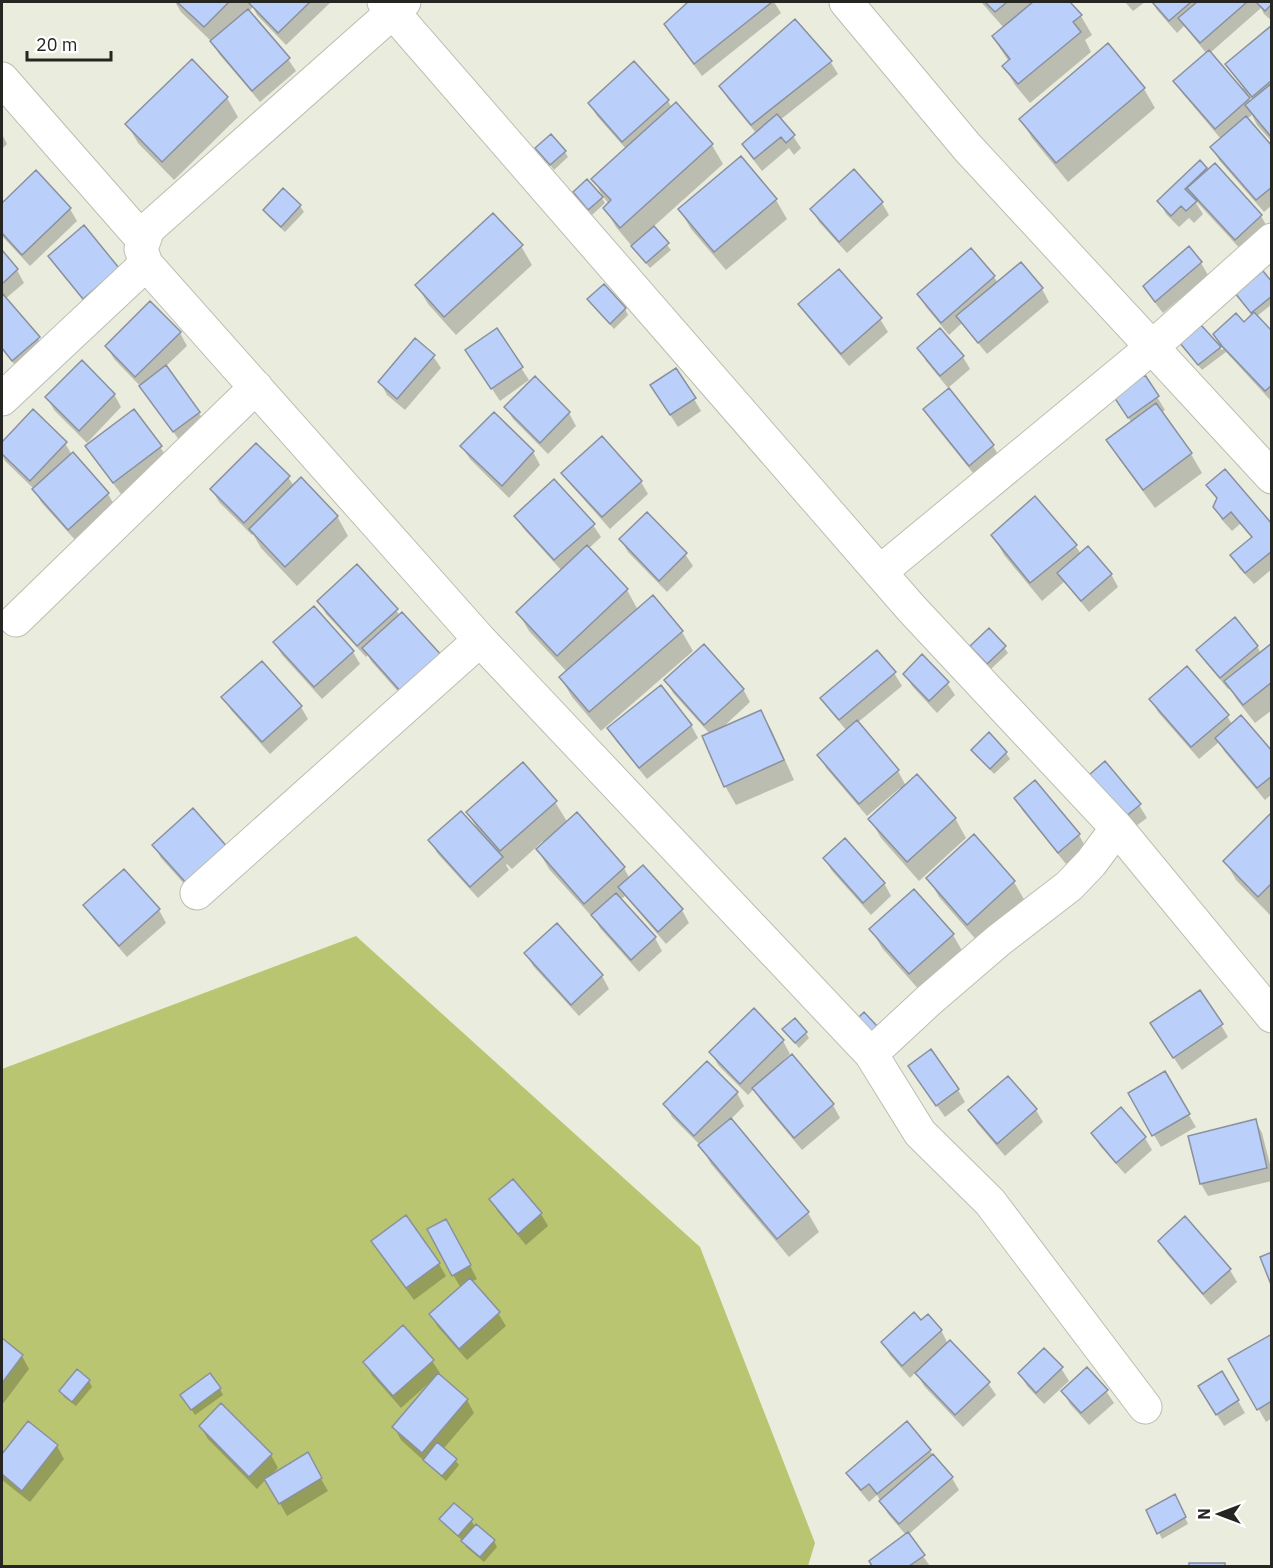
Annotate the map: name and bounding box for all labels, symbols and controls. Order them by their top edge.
scale bar [27,24,111,62]
text: 20 m [36,33,78,56]
north arrow [1189,1484,1249,1544]
text: N [1194,1508,1214,1520]

